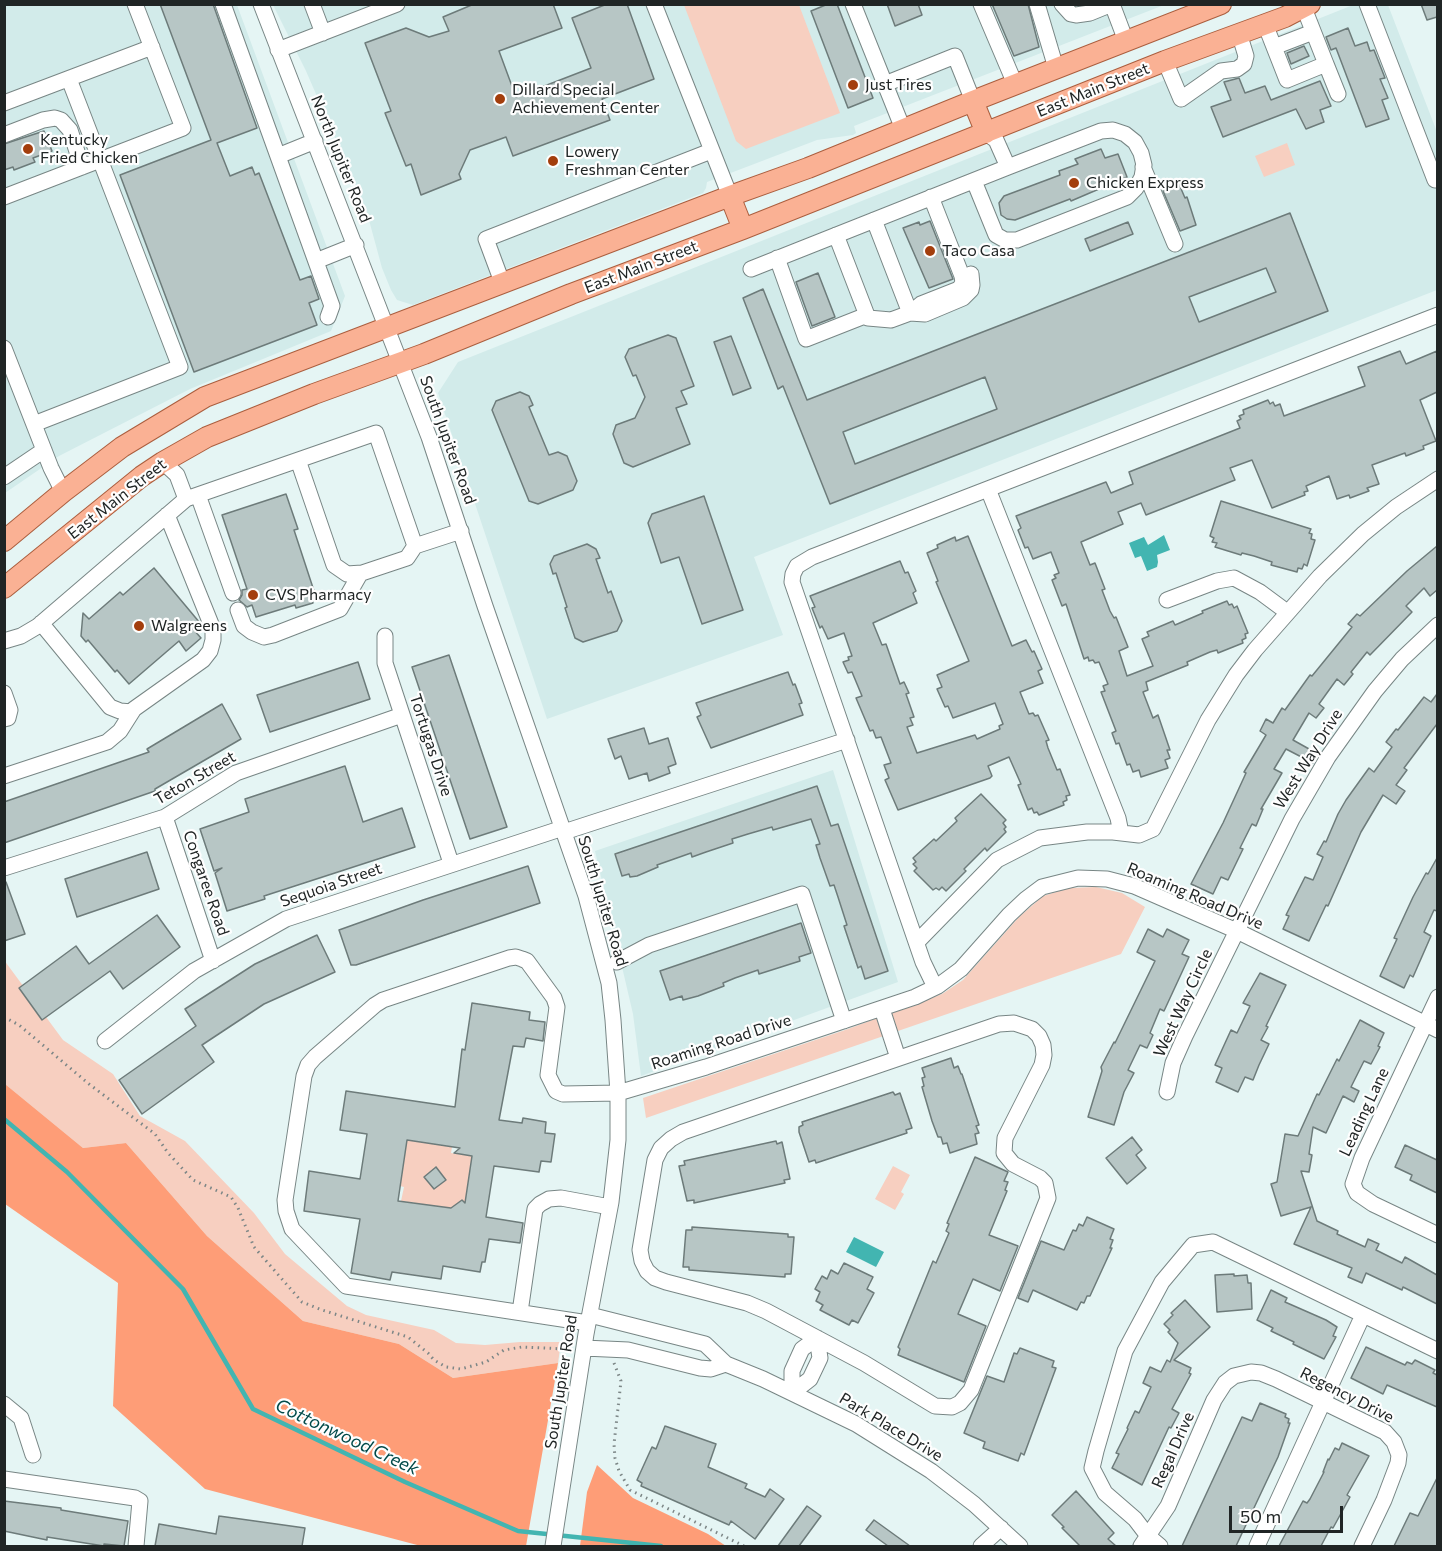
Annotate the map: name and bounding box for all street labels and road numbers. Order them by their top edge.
street label: East Main Street [1034,59,1152,121]
street label: North Jupiter Road [307,93,375,225]
street label: East Main Street [582,237,700,297]
street label: South Jupiter Road [416,373,480,507]
street label: East Main Street [64,455,170,543]
street label: Tortugas Drive [405,691,457,799]
street label: West Way Drive [1270,706,1346,812]
street label: Teton Street [151,747,239,809]
street label: Congaree Road [179,828,233,938]
street label: South Jupiter Road [574,833,632,969]
street label: Sequoia Street [278,859,384,911]
street label: Roaming Road Drive [1124,859,1266,933]
street label: West Way Circle [1150,946,1216,1060]
street label: Roaming Road Drive [649,1010,793,1074]
street label: Leading Lane [1335,1065,1393,1159]
street label: South Jupiter Road [541,1314,581,1450]
street label: Regency Drive [1297,1363,1397,1427]
street label: Park Place Drive [836,1389,946,1465]
street label: Regal Drive [1148,1409,1198,1491]

